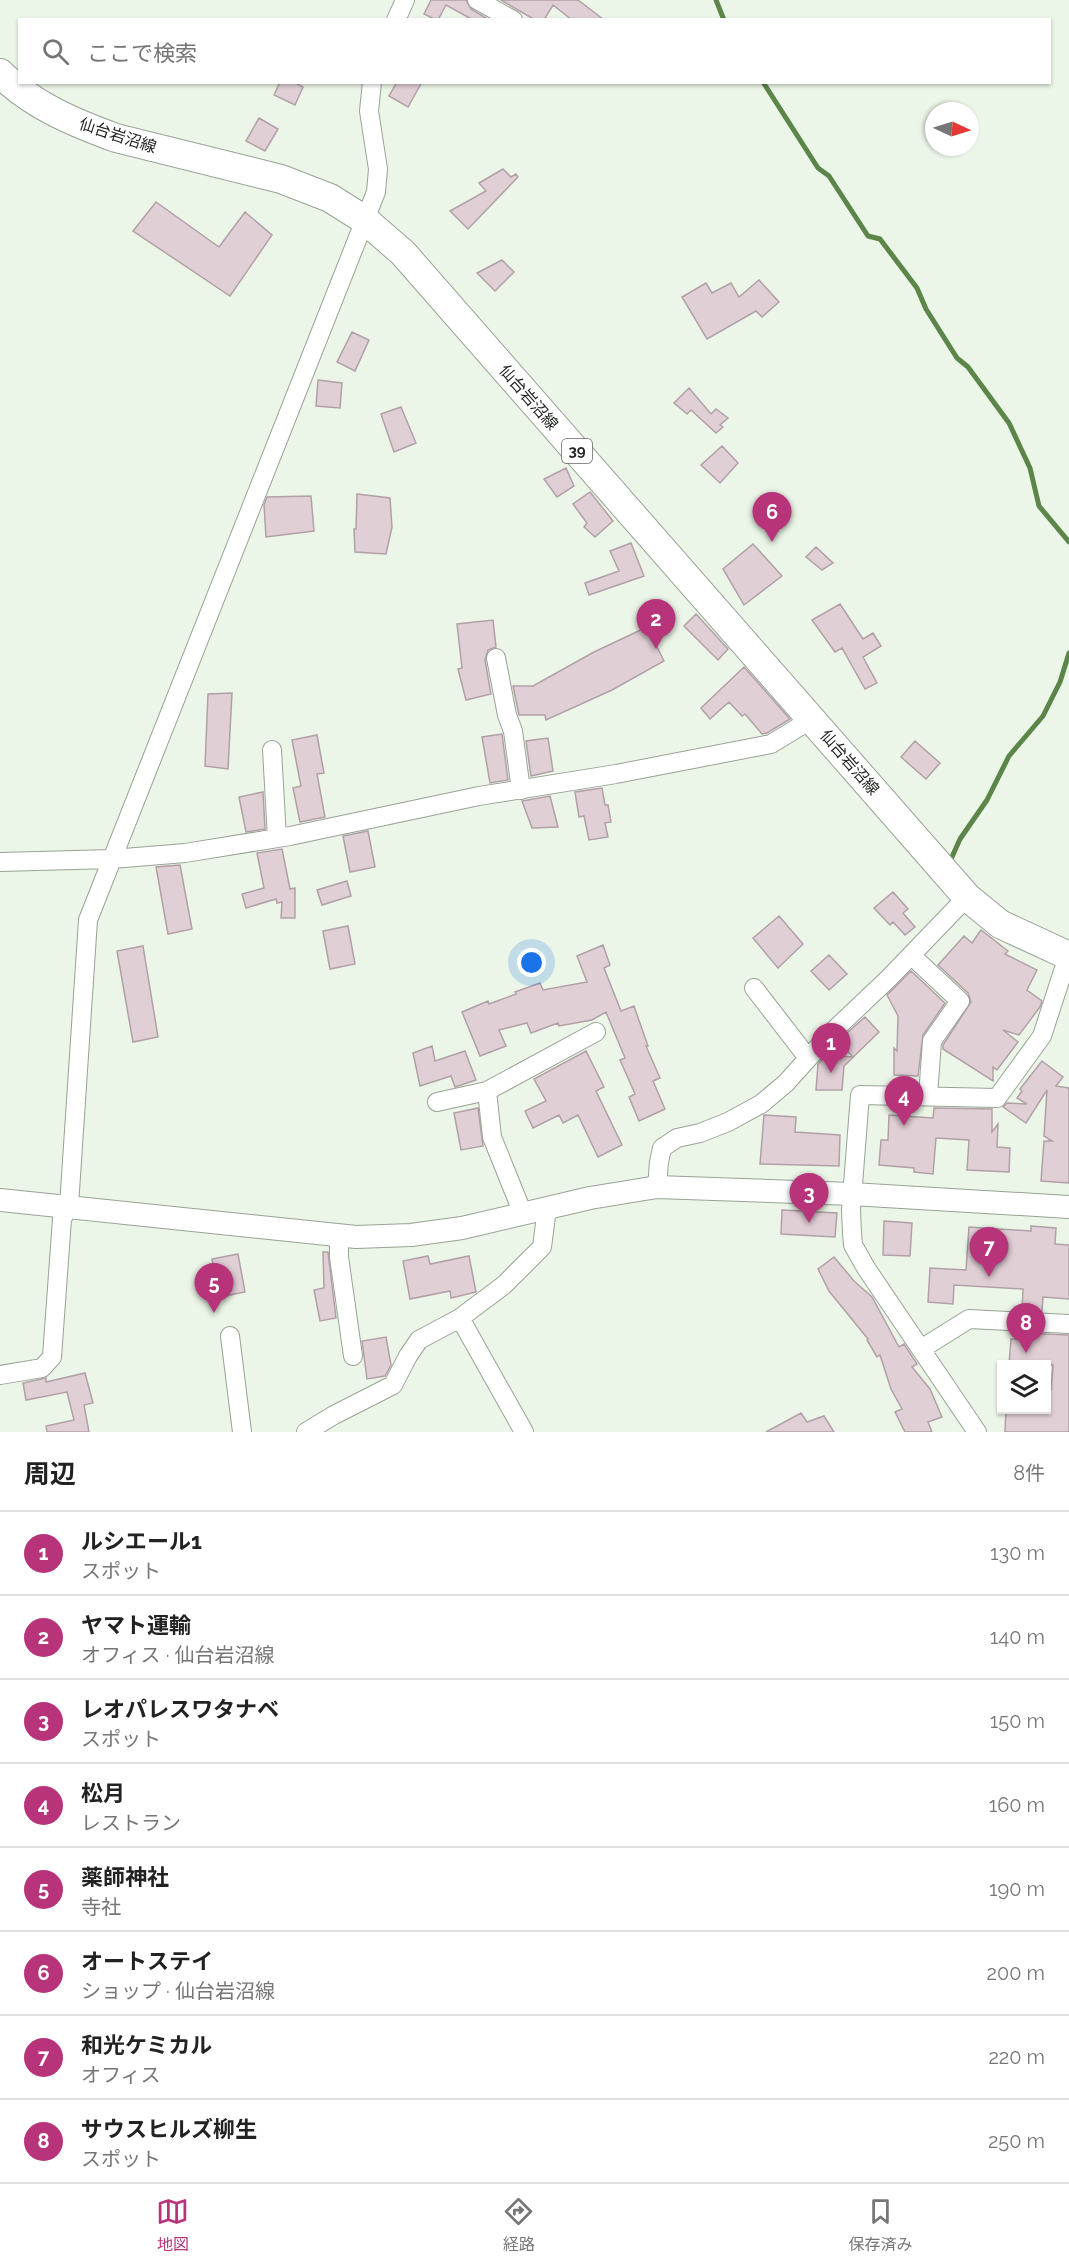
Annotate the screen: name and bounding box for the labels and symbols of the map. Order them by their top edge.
north arrow [925,102,979,156]
street label: 仙台岩沼線 [77,114,159,157]
street label: 仙台岩沼線 [495,361,562,434]
road number: 39 [562,439,592,463]
pin: 6 [752,492,792,542]
pin: 2 [636,600,676,649]
street label: 仙台岩沼線 [816,726,883,799]
your location [517,948,546,977]
pin: 1 [812,1024,850,1073]
pin: 4 [884,1076,924,1126]
pin: 3 [790,1174,828,1223]
pin: 7 [970,1228,1008,1277]
pin: 5 [194,1264,234,1313]
pin: 8 [1006,1304,1046,1353]

